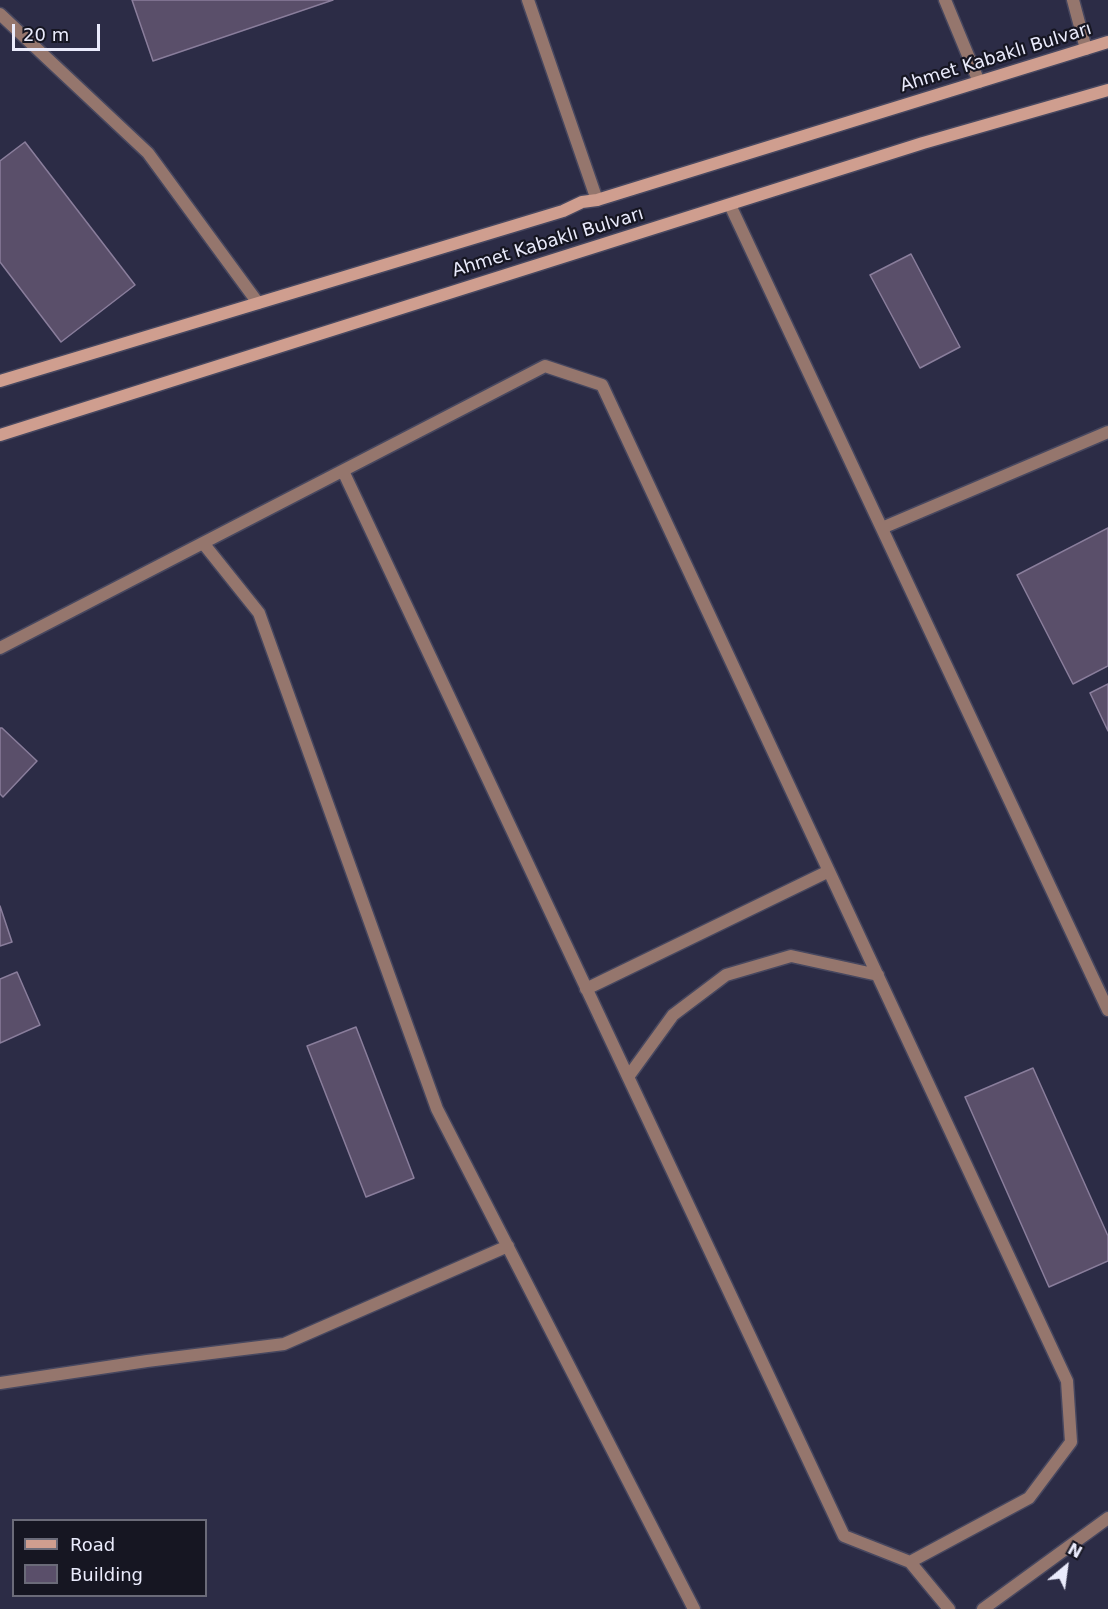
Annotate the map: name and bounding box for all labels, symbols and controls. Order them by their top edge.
scale bar [15,12,104,50]
street label: Ahmet Kabaklı Bulvarı [898,19,1094,97]
text: 20 m [23,24,69,45]
street label: Ahmet Kabaklı Bulvarı [450,204,646,282]
legend [12,1519,207,1597]
text: Road [70,1534,115,1555]
north arrow [1036,1537,1096,1597]
text: N [1065,1539,1085,1562]
text: Building [70,1564,143,1585]

